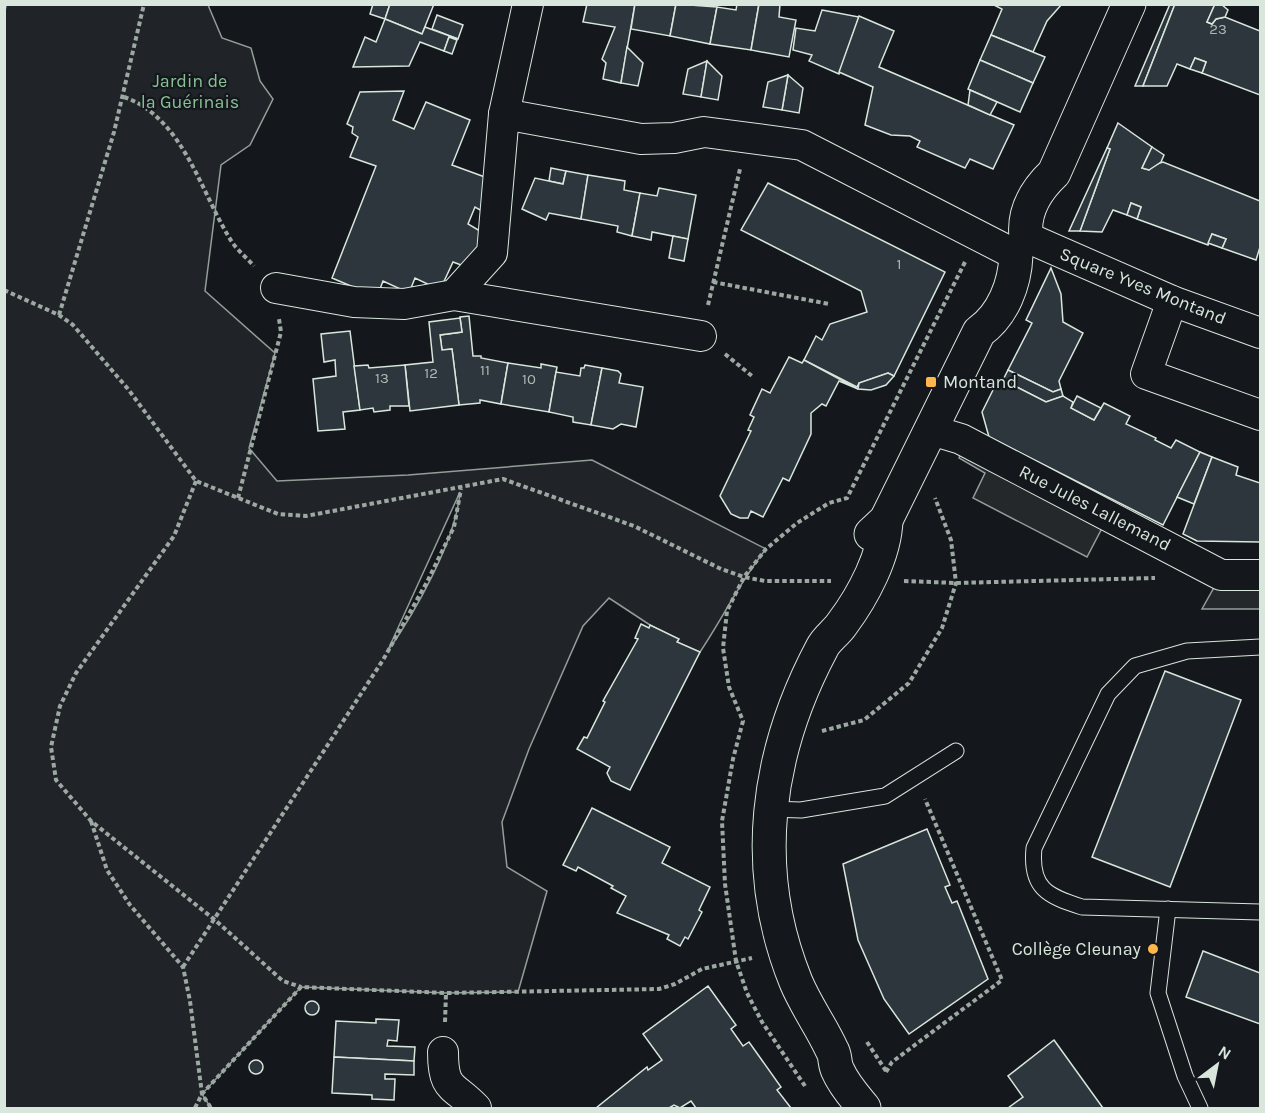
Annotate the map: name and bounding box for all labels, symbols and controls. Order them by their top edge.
house number: 23 [1209,20,1227,38]
park label: Jardin de la Guérinais [141,70,239,113]
street label: Square Yves Montand [1057,243,1229,329]
house number: 1 [897,255,901,273]
house number: 11 [480,361,490,379]
house number: 12 [424,364,438,382]
house number: 13 [375,369,389,387]
house number: 10 [522,370,536,388]
place label: Montand [943,371,1017,393]
marker: Montand [924,375,938,389]
street label: Rue Jules Lallemand [1015,460,1175,556]
place label: Collège Cleunay [1012,938,1142,960]
marker: Collège Cleunay [1146,942,1160,956]
north arrow [1187,1035,1247,1095]
text: N [1215,1042,1235,1064]

